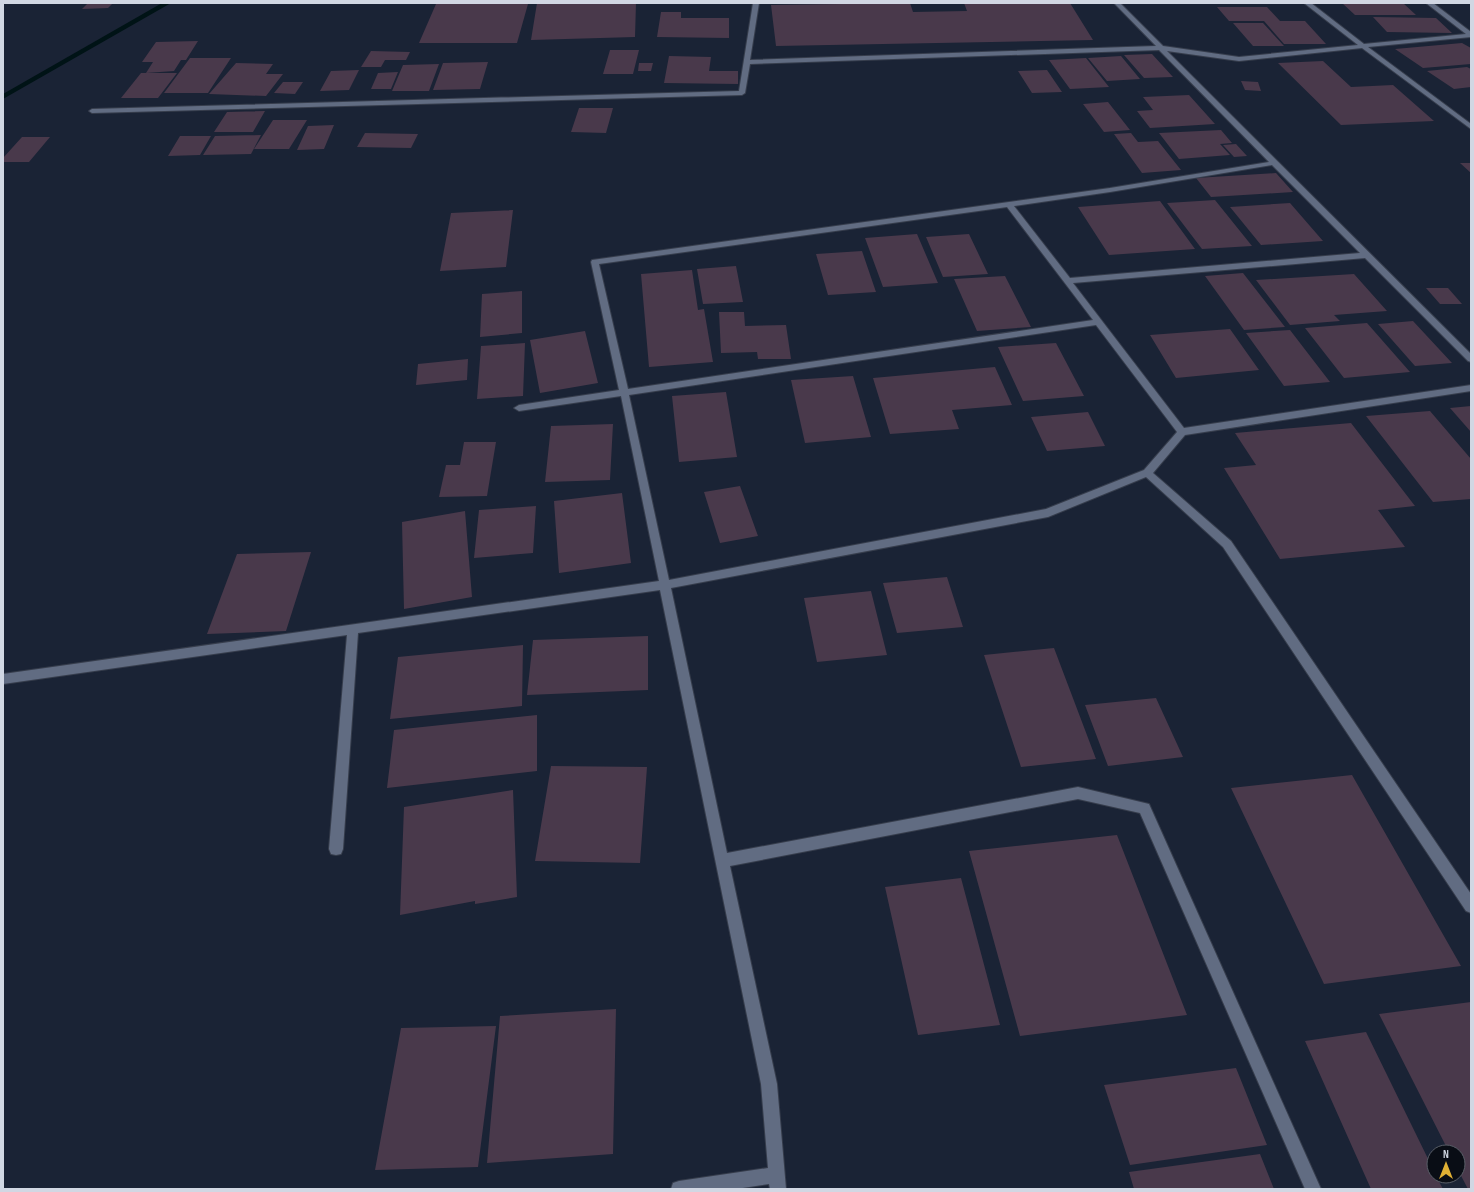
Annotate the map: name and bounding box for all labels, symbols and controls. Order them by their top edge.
north arrow [1426,1144,1466,1184]
text: N [1443,1148,1449,1161]

